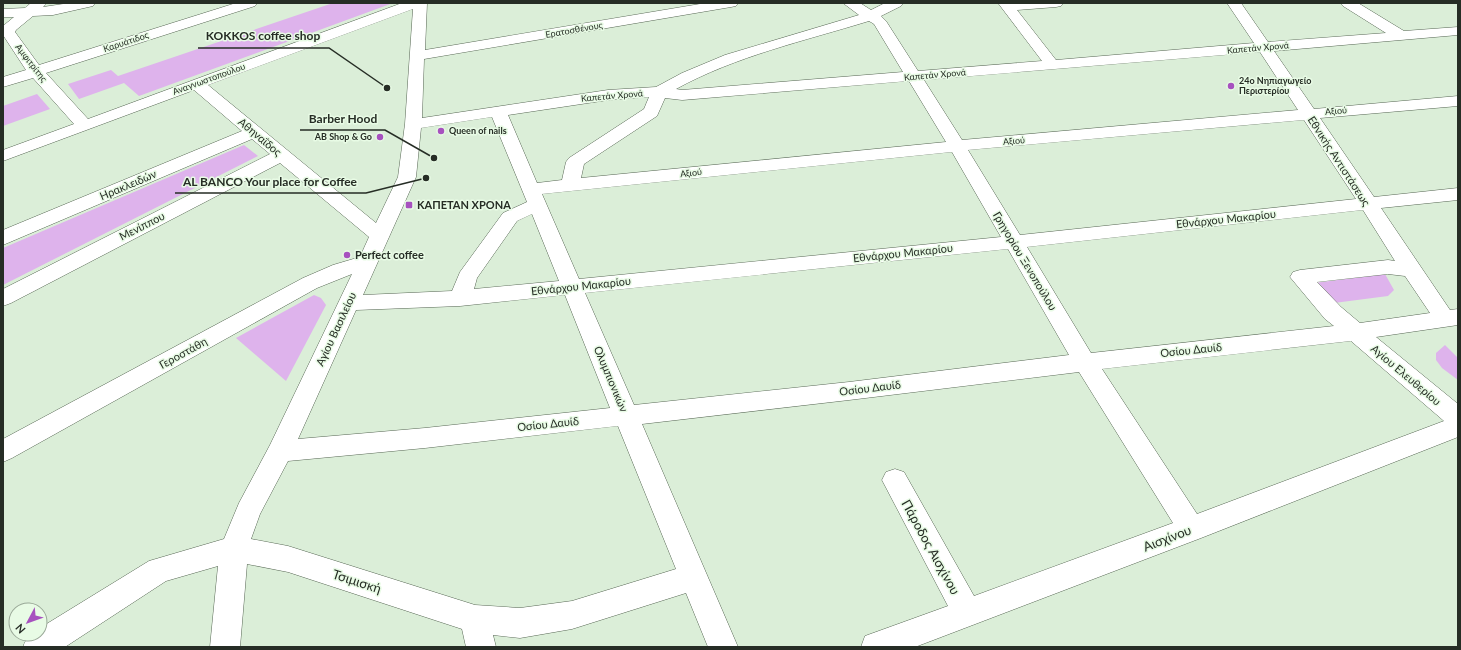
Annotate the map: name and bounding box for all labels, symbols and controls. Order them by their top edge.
street label: Ερατοσθένους [544,19,604,40]
callout: KOKKOS coffee shop [198,24,329,48]
text: KOKKOS coffee shop [206,28,320,43]
street label: Καρυάτιδος [102,29,151,54]
street label: Καπετάν Χρονά [1226,39,1290,56]
street label: Αμφιτρίτης [13,41,50,85]
street label: Αναγνωστοπούλου [171,60,247,97]
street label: Καπετάν Χρονά [903,66,967,83]
place label: 24ο Νηπιαγωγείο Περιστερίου [1239,75,1311,96]
marker: 24ο Νηπιαγωγείο Περιστερίου [1226,81,1236,91]
street label: Καπετάν Χρονά [580,87,644,104]
street label: Αξιού [1325,104,1347,117]
callout: Barber Hood [300,106,385,130]
text: Barber Hood [309,111,377,126]
street label: Εθνικής Αντιστάσεως [1306,113,1373,208]
street label: Αθηναΐδος [236,115,285,158]
place label: Queen of nails [449,125,507,136]
marker: Queen of nails [436,126,446,136]
place label: AB Shop & Go [314,131,372,142]
marker: AB Shop & Go [375,132,385,142]
street label: Αξιού [1003,134,1025,147]
street label: Αξιού [679,166,702,179]
street label: Ηρακλειδών [97,167,158,202]
callout: AL BANCO Your place for Coffee [175,169,366,193]
text: AL BANCO Your place for Coffee [182,174,358,189]
place label: ΚΑΠΕΤΑΝ ΧΡΟΝΑ [417,198,511,211]
marker: ΚΑΠΕΤΑΝ ΧΡΟΝΑ [404,200,414,210]
street label: Εθνάρχου Μακαρίου [1175,207,1277,230]
street label: Μενίππου [117,209,167,243]
street label: Γρηγορίου Ξενοπούλου [991,209,1060,312]
street label: Εθνάρχου Μακαρίου [852,241,954,264]
place label: Perfect coffee [355,248,424,261]
marker: Perfect coffee [342,250,352,260]
street label: Εθνάρχου Μακαρίου [530,274,632,297]
street label: Αγίου Βασιλείου [313,290,358,368]
street label: Γεροστάθη [157,334,209,371]
street label: Οσίου Δαυίδ [1160,340,1222,359]
street label: Αγίου Ελευθερίου [1369,342,1444,408]
street label: Ολυμπιονικών [592,344,631,414]
street label: Οσίου Δαυίδ [838,377,901,398]
street label: Οσίου Δαυίδ [517,414,579,433]
street label: Πάροδος Αισχίνου [898,497,964,597]
street label: Αισχίνου [1141,522,1193,554]
street label: Τσιμισκή [331,566,383,596]
north arrow [8,602,48,642]
text: N [12,621,28,636]

